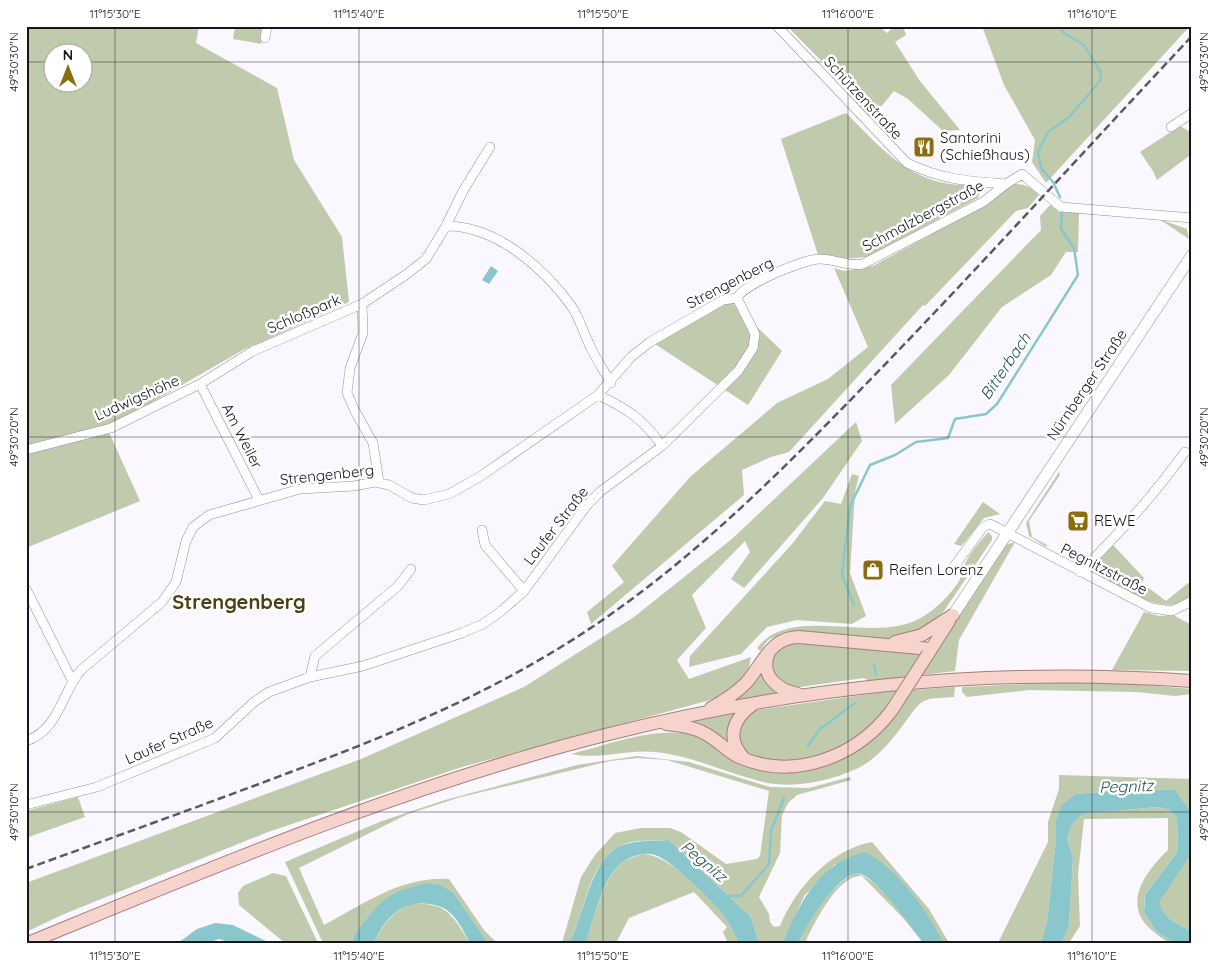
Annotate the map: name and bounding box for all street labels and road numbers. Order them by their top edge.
street label: Schützenstraße [820,52,907,143]
street label: Schmalzbergstraße [859,176,987,256]
street label: Strengenberg [683,253,776,313]
street label: Schloßpark [264,290,343,338]
street label: Nürnberger Straße [1042,325,1131,444]
street label: Ludwigshöhe [91,370,182,425]
street label: Am Weiler [218,400,267,472]
street label: Strengenberg [279,460,375,489]
street label: Laufer Straße [519,483,592,569]
street label: Pegnitzstraße [1058,539,1151,599]
street label: Laufer Straße [122,713,216,768]

